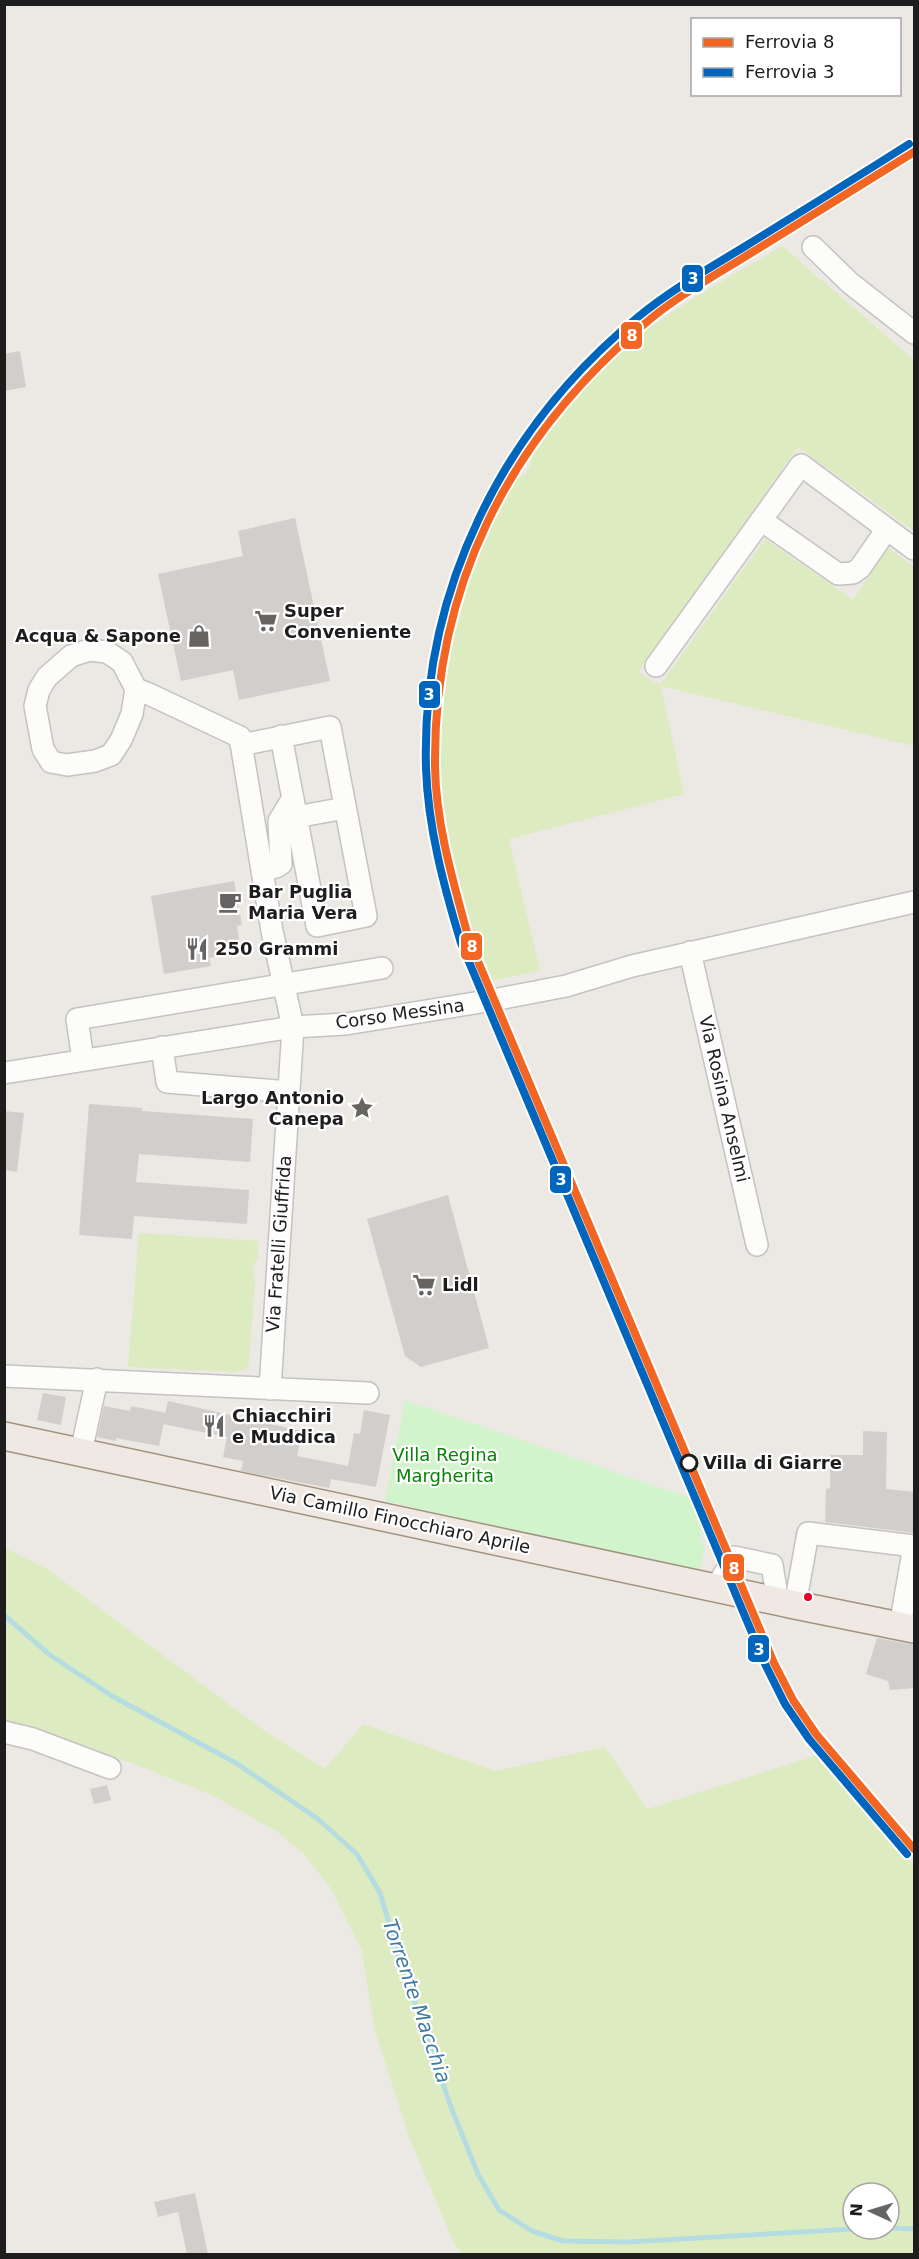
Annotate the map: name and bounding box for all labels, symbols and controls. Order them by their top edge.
legend [691,18,901,96]
text: Ferrovia 8 [745,31,834,52]
text: Ferrovia 3 [745,61,834,82]
line badge: 3 [681,264,704,293]
text: 3 [687,269,699,288]
line badge: 8 [620,321,643,350]
text: 8 [626,326,638,345]
place label: Super Conveniente [284,600,411,642]
supermarket icon: Super Conveniente [253,608,279,634]
shop icon: Acqua & Sapone [186,623,212,649]
place label: Acqua & Sapone [15,625,181,646]
line badge: 3 [418,680,441,709]
text: 3 [423,685,435,704]
place label: Bar Puglia Maria Vera [248,881,358,923]
cafe icon: Bar Puglia Maria Vera [217,889,243,915]
line badge: 8 [460,932,483,961]
restaurant icon: 250 Grammi [184,936,210,962]
text: 8 [466,937,478,956]
place label: 250 Grammi [215,938,338,959]
street label: Corso Messina [334,994,466,1033]
street label: Via Rosina Anselmi [695,1013,754,1184]
place label: Largo Antonio Canepa [201,1087,344,1129]
place icon: Largo Antonio Canepa [349,1095,375,1121]
street label: Via Fratelli Giuffrida [262,1155,295,1333]
line badge: 3 [549,1165,572,1194]
text: 3 [555,1170,567,1189]
supermarket icon: Lidl [411,1272,437,1298]
place label: Lidl [442,1274,479,1295]
place label: Chiacchiri e Muddica [232,1405,336,1447]
restaurant icon: Chiacchiri e Muddica [201,1413,227,1439]
park label: Villa Regina Margherita [392,1444,498,1486]
place label: Villa di Giarre [703,1452,842,1473]
marker: Villa di Giarre [680,1454,698,1472]
street label: Via Camillo Finocchiaro Aprile [268,1482,532,1557]
line badge: 8 [722,1553,745,1582]
text: 8 [728,1559,740,1578]
unlabelled marker [802,1591,814,1603]
line badge: 3 [747,1634,770,1663]
text: 3 [753,1640,765,1659]
water label: Torrente Macchia [378,1916,456,2086]
north arrow [841,2181,901,2241]
text: N [847,2203,866,2217]

